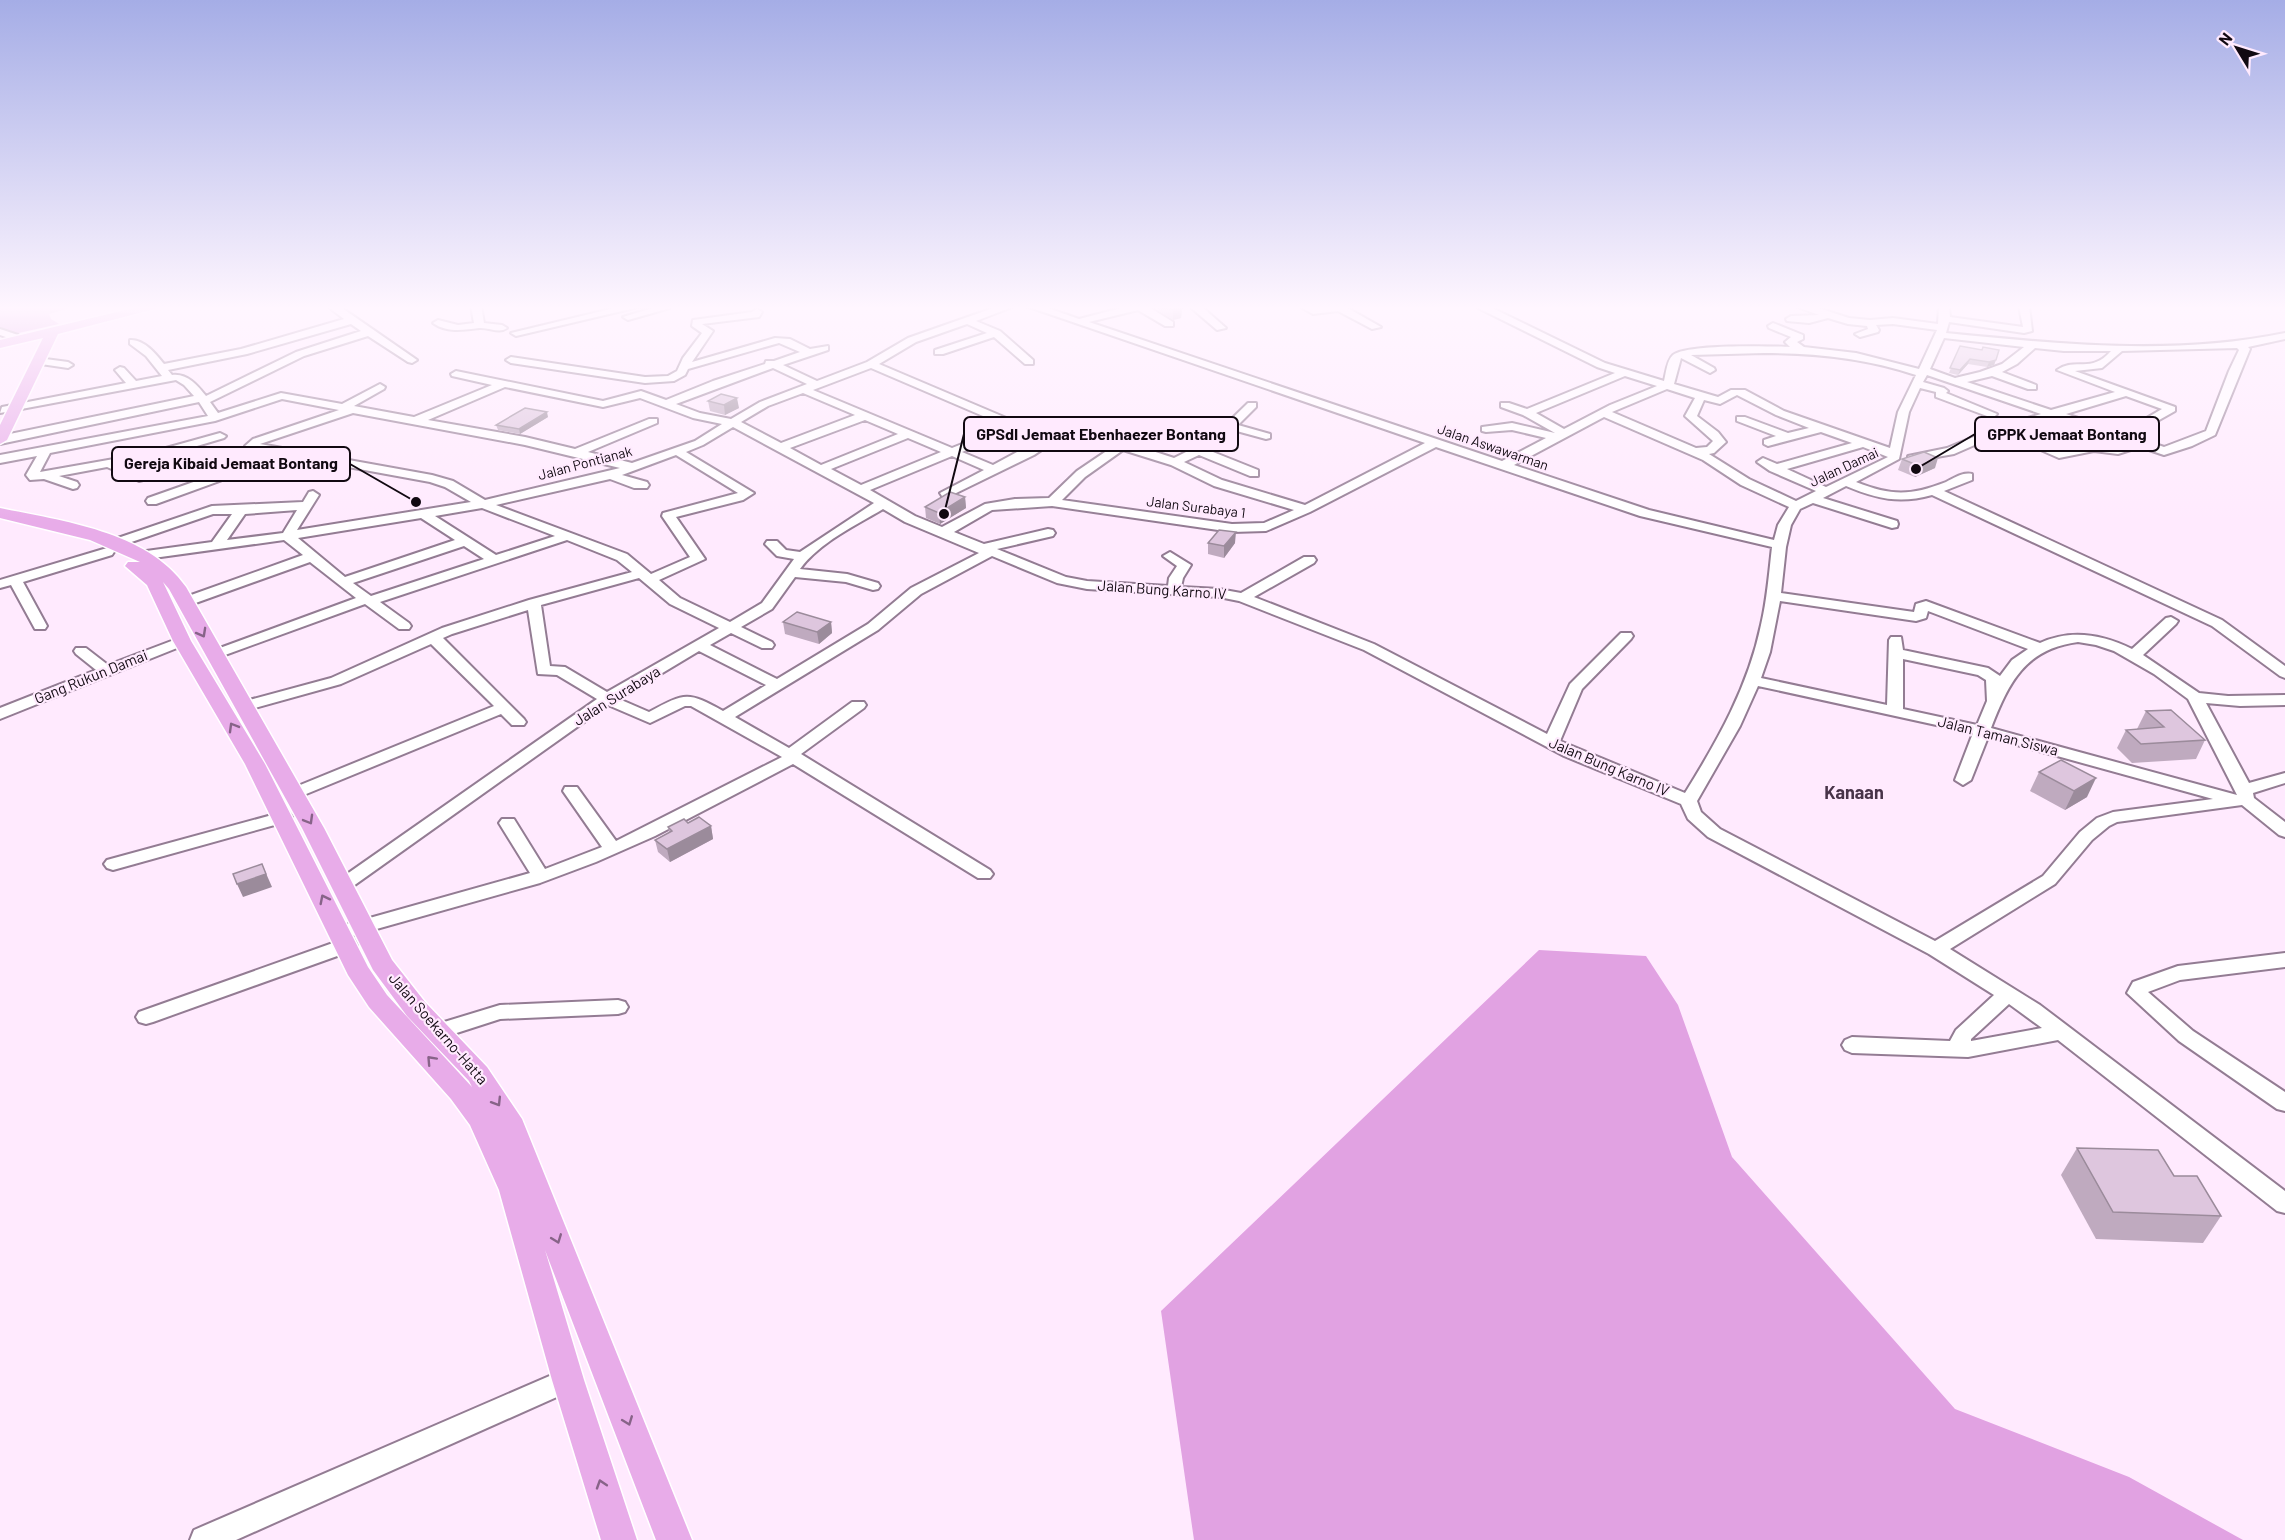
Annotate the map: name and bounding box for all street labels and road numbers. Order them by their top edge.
street label: Jalan Aswawarman [1435,420,1551,473]
street label: Jalan Pontianak [536,442,634,483]
street label: Jalan Damai [1807,443,1881,490]
street label: Jalan Surabaya 1 [1146,492,1247,521]
street label: Jalan Bung Karno IV [1097,576,1227,602]
street label: Gang Rukun Damai [31,645,150,707]
street label: Jalan Surabaya [570,661,663,729]
street label: Jalan Taman Siswa [1936,711,2060,759]
street label: Jalan Bung Karno IV [1546,733,1672,800]
street label: Jalan Soekarno-Hatta [385,969,492,1088]

